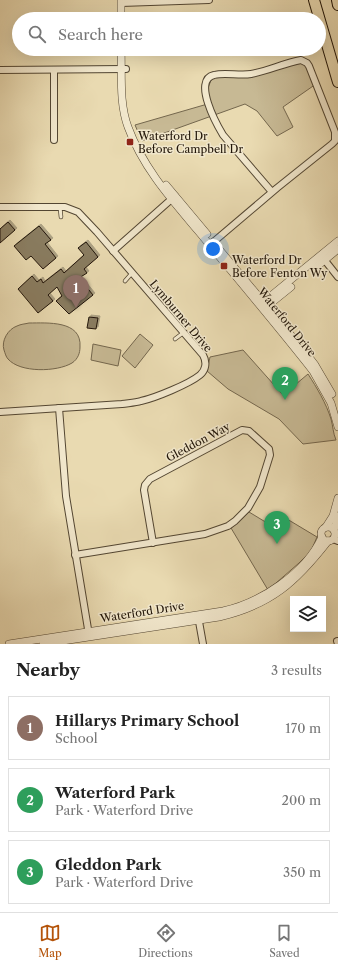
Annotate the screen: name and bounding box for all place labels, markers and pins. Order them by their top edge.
place label: Waterford Dr Before Campbell Dr [137,129,243,156]
marker: Waterford Dr Before Campbell Dr [125,137,135,147]
place label: Waterford Dr Before Fenton Wy [231,253,328,280]
marker: Waterford Dr Before Fenton Wy [219,261,229,271]
pin: 1 [63,275,89,308]
pin: 2 [272,367,298,400]
pin: 3 [264,511,290,544]

